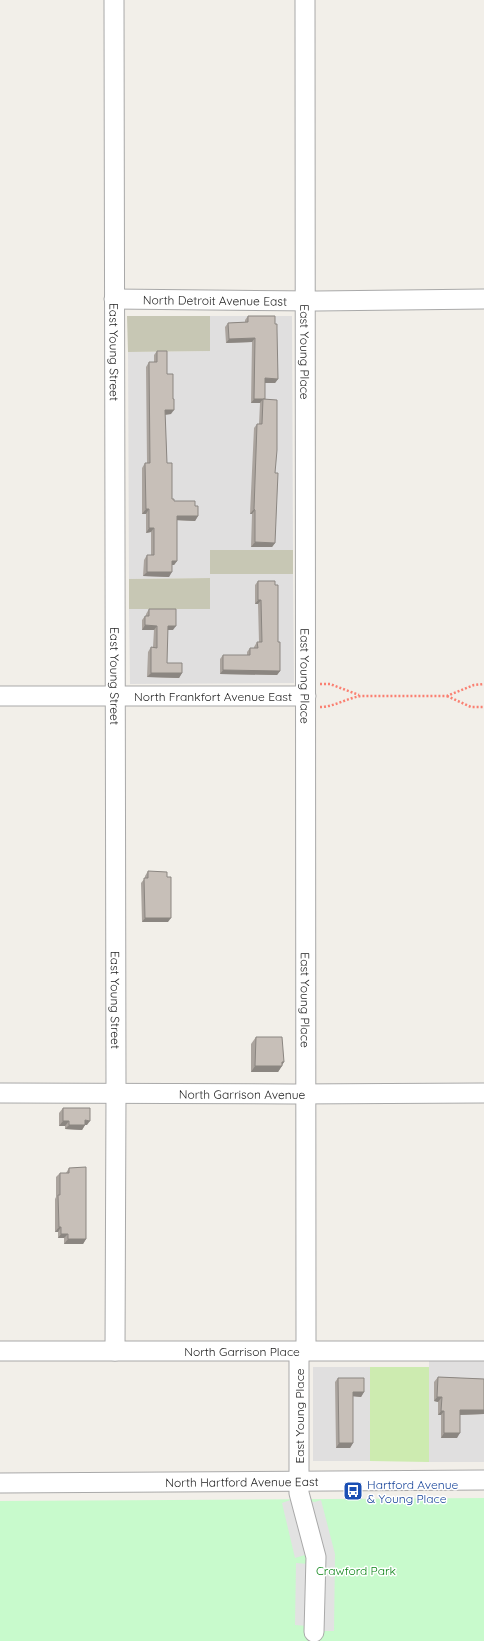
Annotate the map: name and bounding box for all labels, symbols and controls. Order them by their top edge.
street label: North Detroit Avenue East [143,292,287,308]
street label: East Young Street [107,303,122,401]
street label: East Young Place [298,304,313,400]
street label: East Young Street [108,627,123,725]
street label: East Young Place [298,628,313,724]
street label: North Frankfort Avenue East [134,689,292,704]
street label: East Young Street [108,951,123,1049]
street label: East Young Place [298,952,313,1048]
street label: North Garrison Avenue [179,1086,306,1102]
street label: North Garrison Place [184,1344,300,1359]
street label: East Young Place [292,1368,307,1464]
street label: North Hartford Avenue East [165,1474,319,1489]
place label: Hartford Avenue & Young Place [367,1477,459,1506]
bus stop icon: Hartford Avenue & Young Place [342,1480,364,1502]
park label: Crawford Park [316,1563,396,1578]

